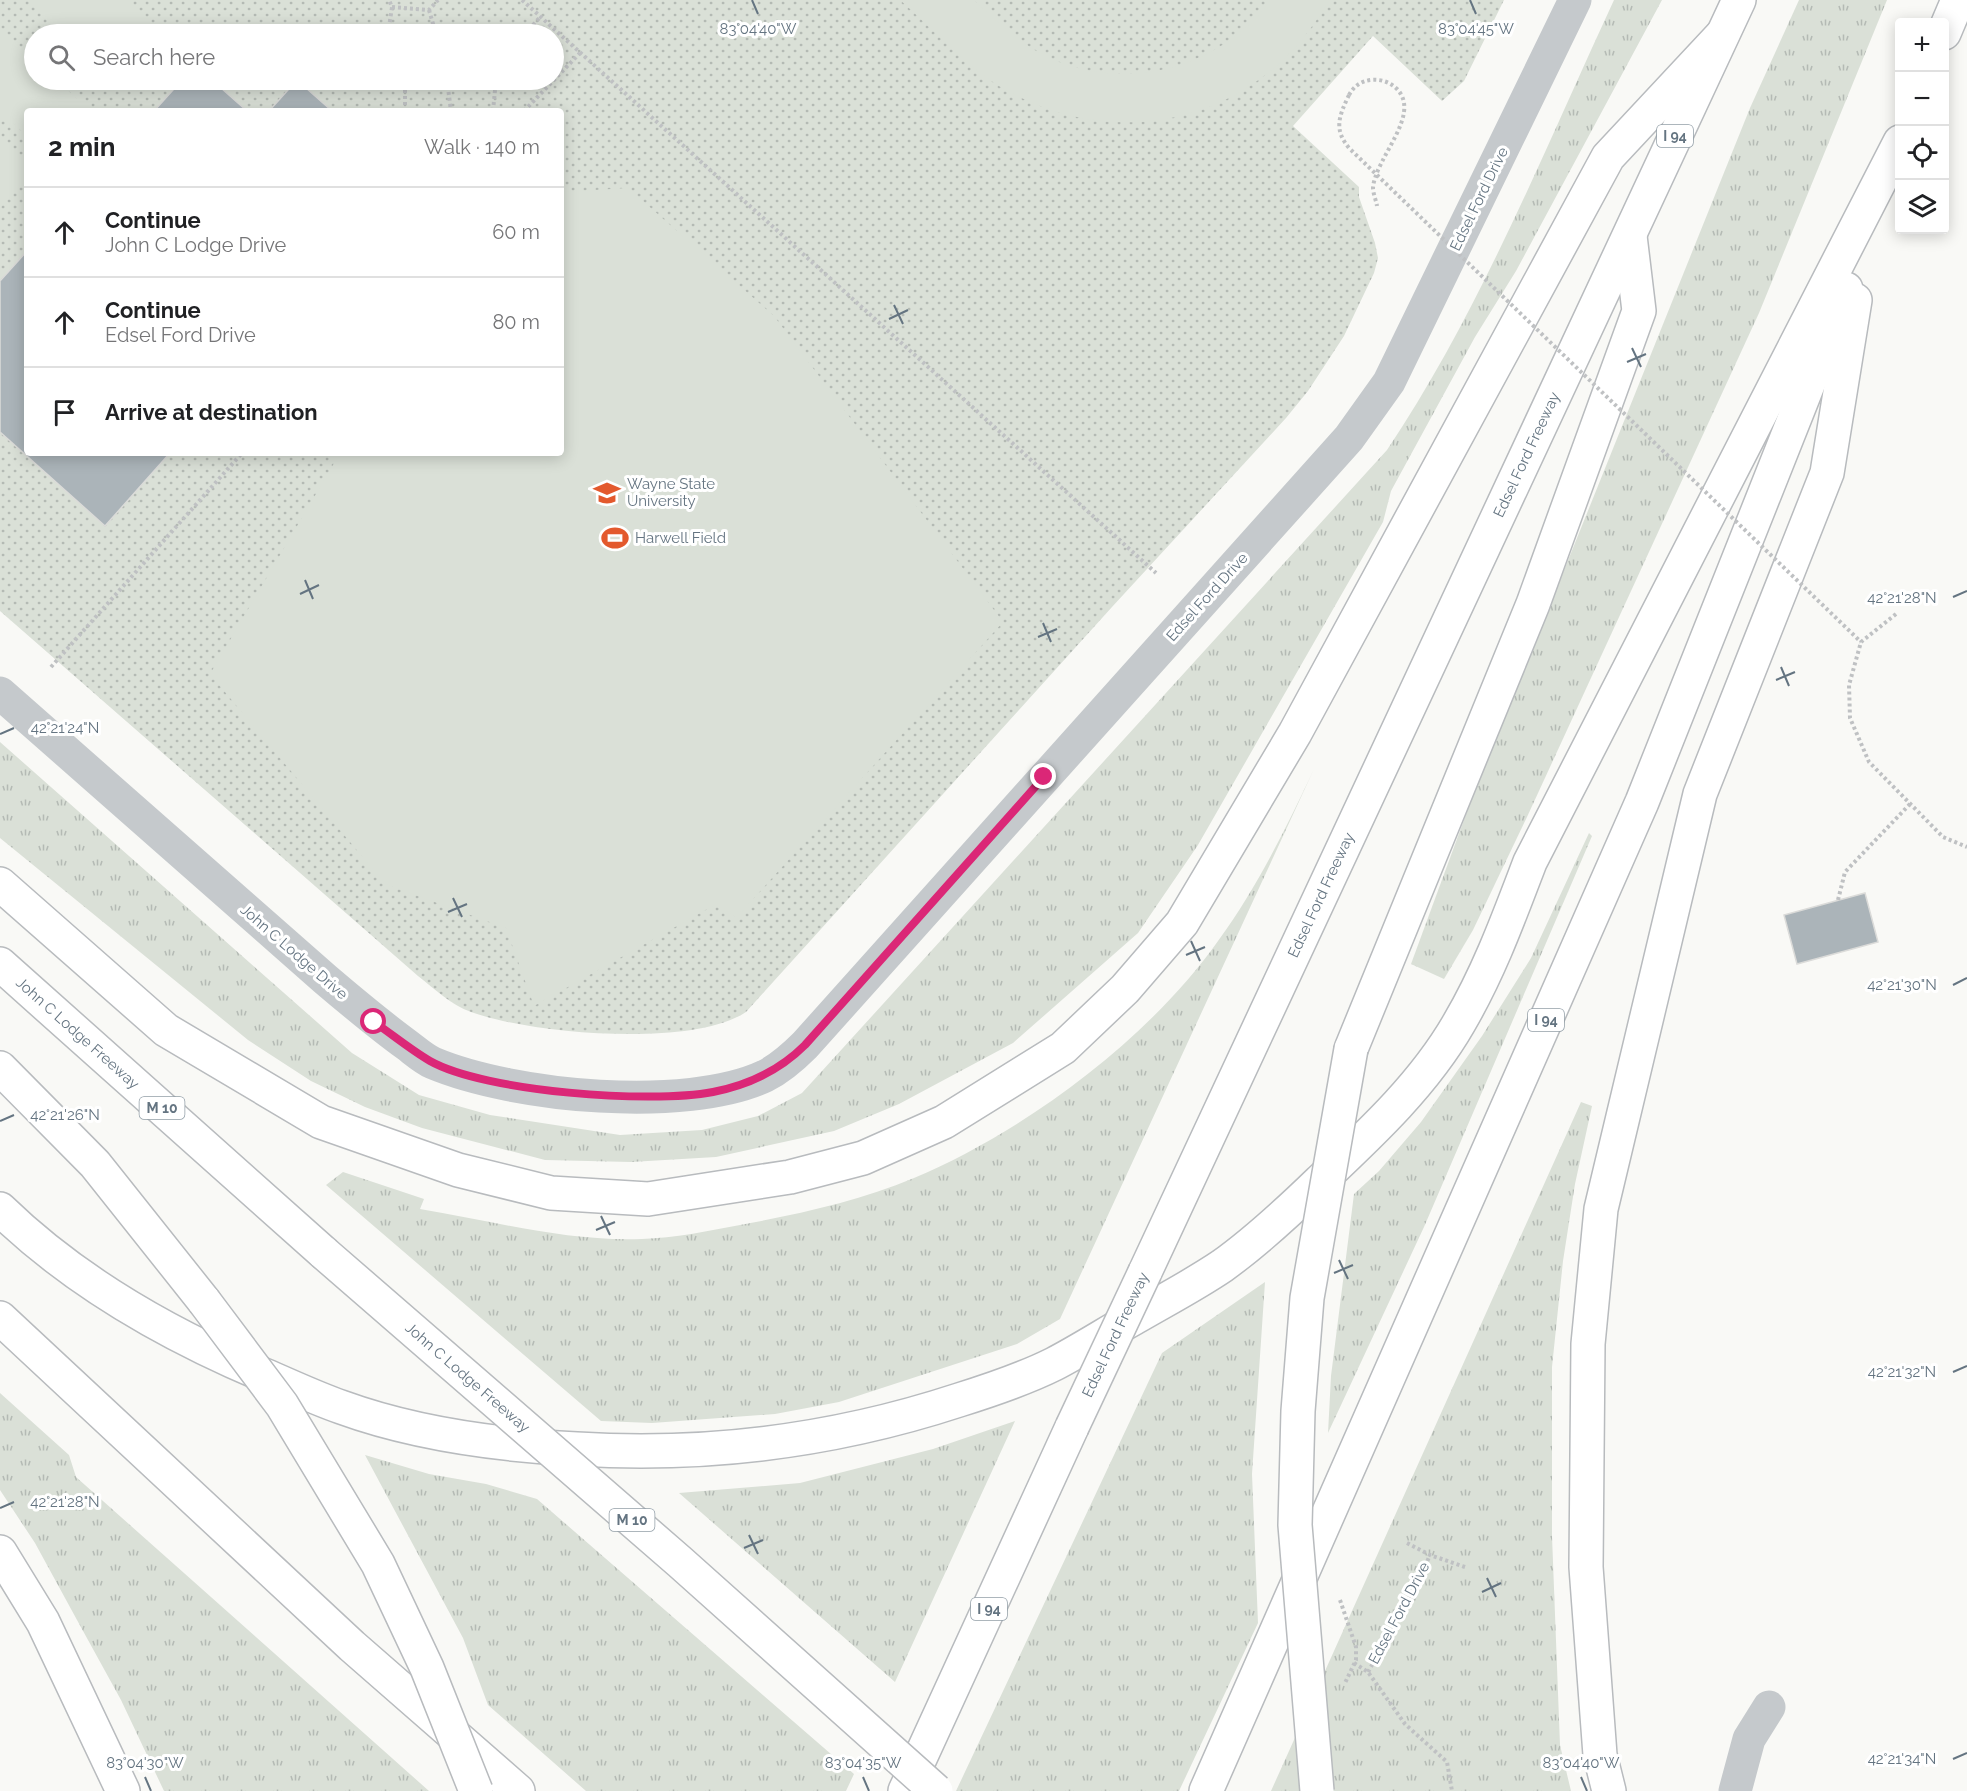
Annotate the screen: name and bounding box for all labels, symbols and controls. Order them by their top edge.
map controls [1895,18,1949,234]
button: + [1895,18,1949,72]
text: 83°04'40"W [720,20,797,38]
text: 83°04'45"W [1438,20,1514,38]
search box [24,24,564,90]
icon: search [45,41,78,74]
text: Search here [93,44,215,70]
button: − [1895,72,1949,126]
road number: I 94 [1657,125,1693,147]
button: locate [1895,126,1949,180]
text: 2 min [48,132,115,162]
text: Walk · 140 m [424,135,540,159]
street label: Edsel Ford Drive [1446,144,1512,254]
button: layers [1895,180,1949,234]
text: Continue [105,207,201,233]
icon: ahead [48,216,81,249]
text: 60 m [492,220,540,244]
text: John C Lodge Drive [105,233,286,257]
text: Continue [105,297,201,323]
icon: ahead [48,306,81,339]
text: 80 m [492,310,540,334]
text: Edsel Ford Drive [105,323,256,347]
street label: Edsel Ford Freeway [1490,389,1564,520]
icon: arrive [48,396,81,429]
text: Arrive at destination [105,399,318,425]
place label: Wayne State University [627,475,715,510]
school or university icon: Wayne State University [592,478,622,508]
sports icon: Harwell Field [600,523,630,553]
place label: Harwell Field [635,529,726,547]
street label: Edsel Ford Drive [1163,549,1252,645]
text: 42°21'28"N [1867,589,1937,607]
text: 42°21'24"N [31,719,99,737]
route end [1030,763,1056,789]
street label: Edsel Ford Freeway [1284,830,1358,961]
street label: John C Lodge Drive [237,901,351,1004]
street label: John C Lodge Freeway [12,974,143,1093]
text: 42°21'30"N [1867,976,1937,994]
route start [360,1008,386,1034]
road number: I 94 [1528,1009,1564,1031]
road number: M 10 [140,1097,184,1119]
text: 42°21'26"N [30,1106,100,1124]
street label: Edsel Ford Freeway [1078,1269,1153,1400]
street label: John C Lodge Freeway [402,1319,533,1436]
text: 42°21'32"N [1868,1363,1936,1381]
text: 42°21'28"N [30,1493,100,1511]
road number: M 10 [610,1509,654,1531]
street label: Edsel Ford Drive [1365,1559,1434,1667]
road number: I 94 [971,1598,1007,1620]
text: 42°21'34"N [1868,1750,1936,1768]
text: 83°04'30"W [106,1754,184,1772]
text: 83°04'35"W [825,1754,902,1772]
text: 83°04'40"W [1543,1754,1620,1772]

